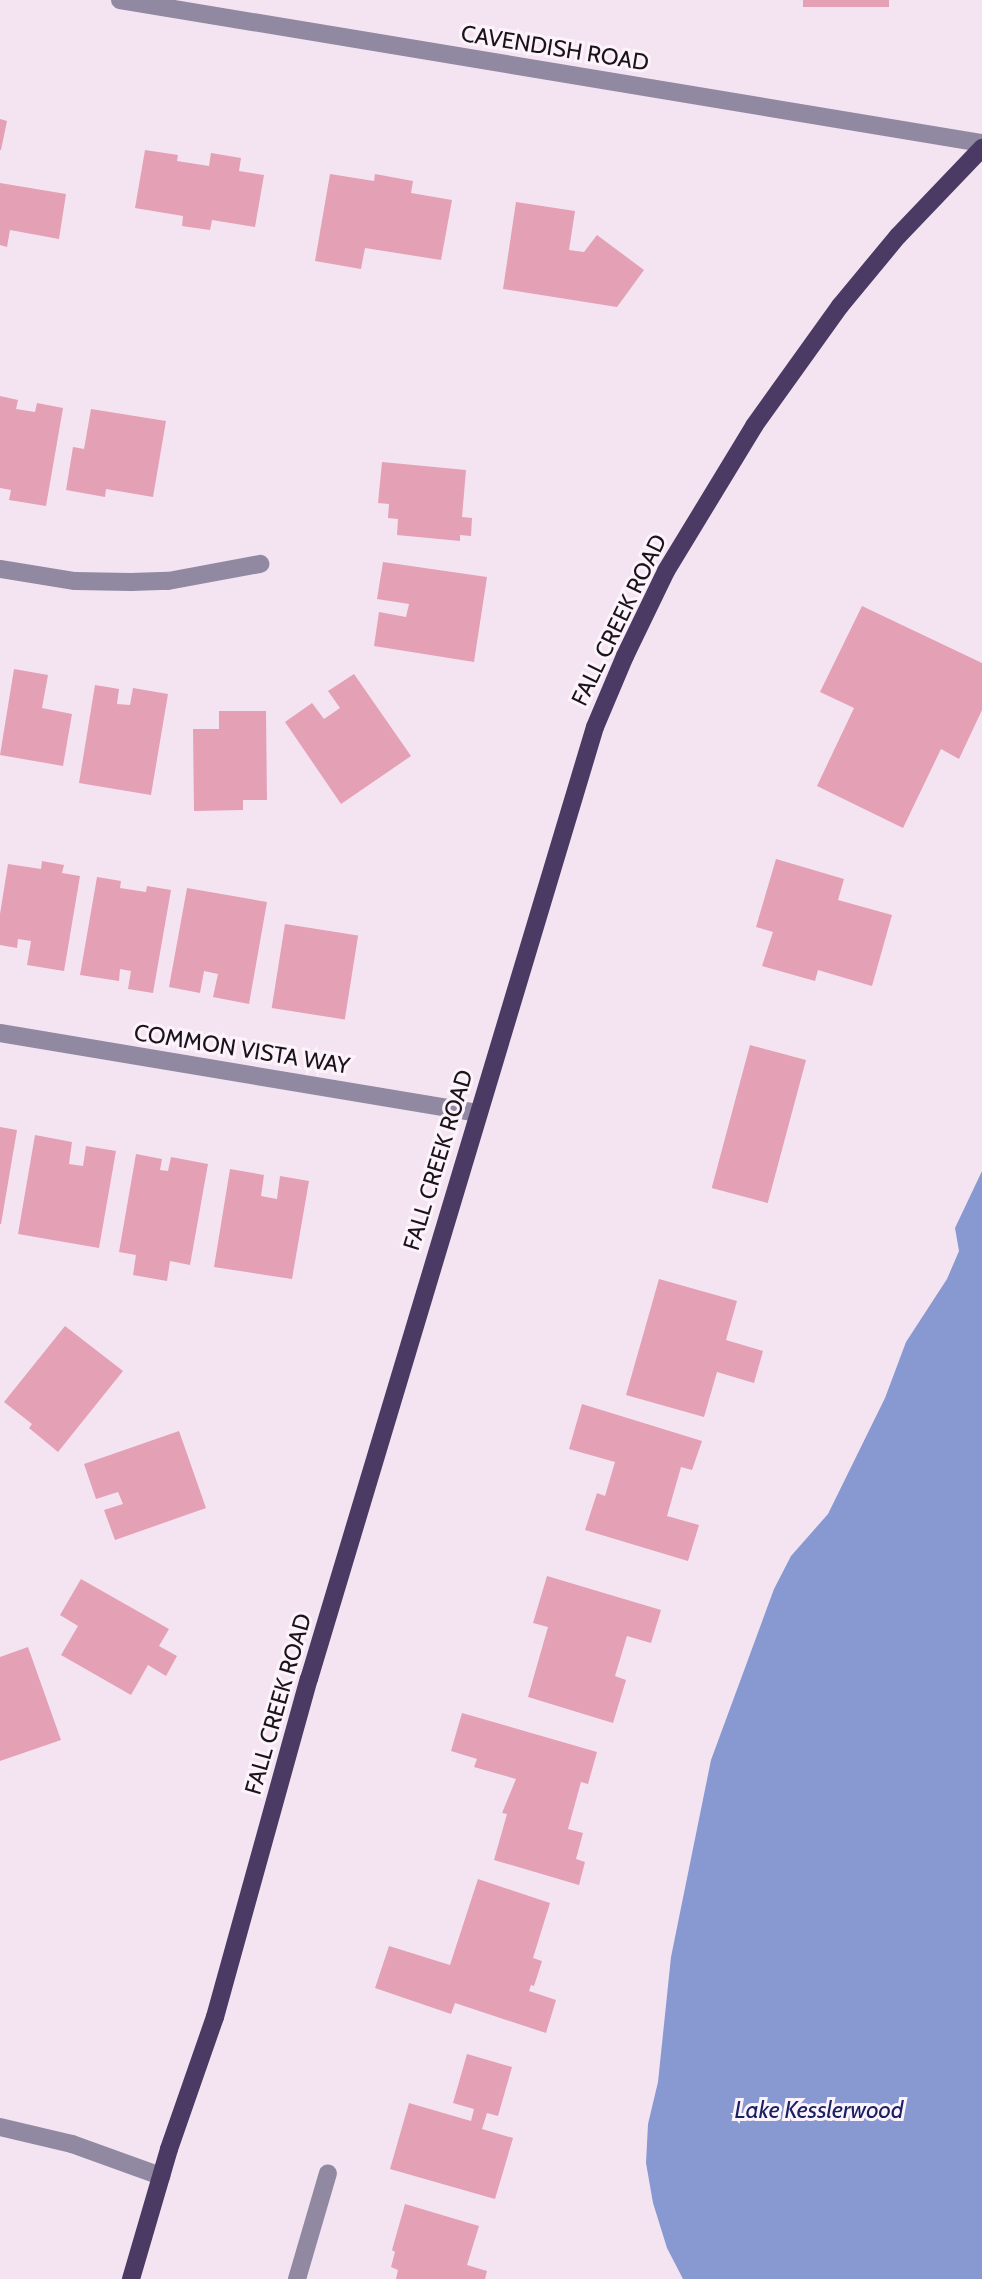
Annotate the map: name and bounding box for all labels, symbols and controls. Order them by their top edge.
street label: CAVENDISH ROAD [459,20,651,76]
street label: FALL CREEK ROAD [566,530,672,710]
street label: COMMON VISTA WAY [132,1018,352,1080]
street label: FALL CREEK ROAD [397,1066,479,1254]
street label: FALL CREEK ROAD [239,1610,317,1798]
water label: Lake Kesslerwood [735,2096,903,2124]

